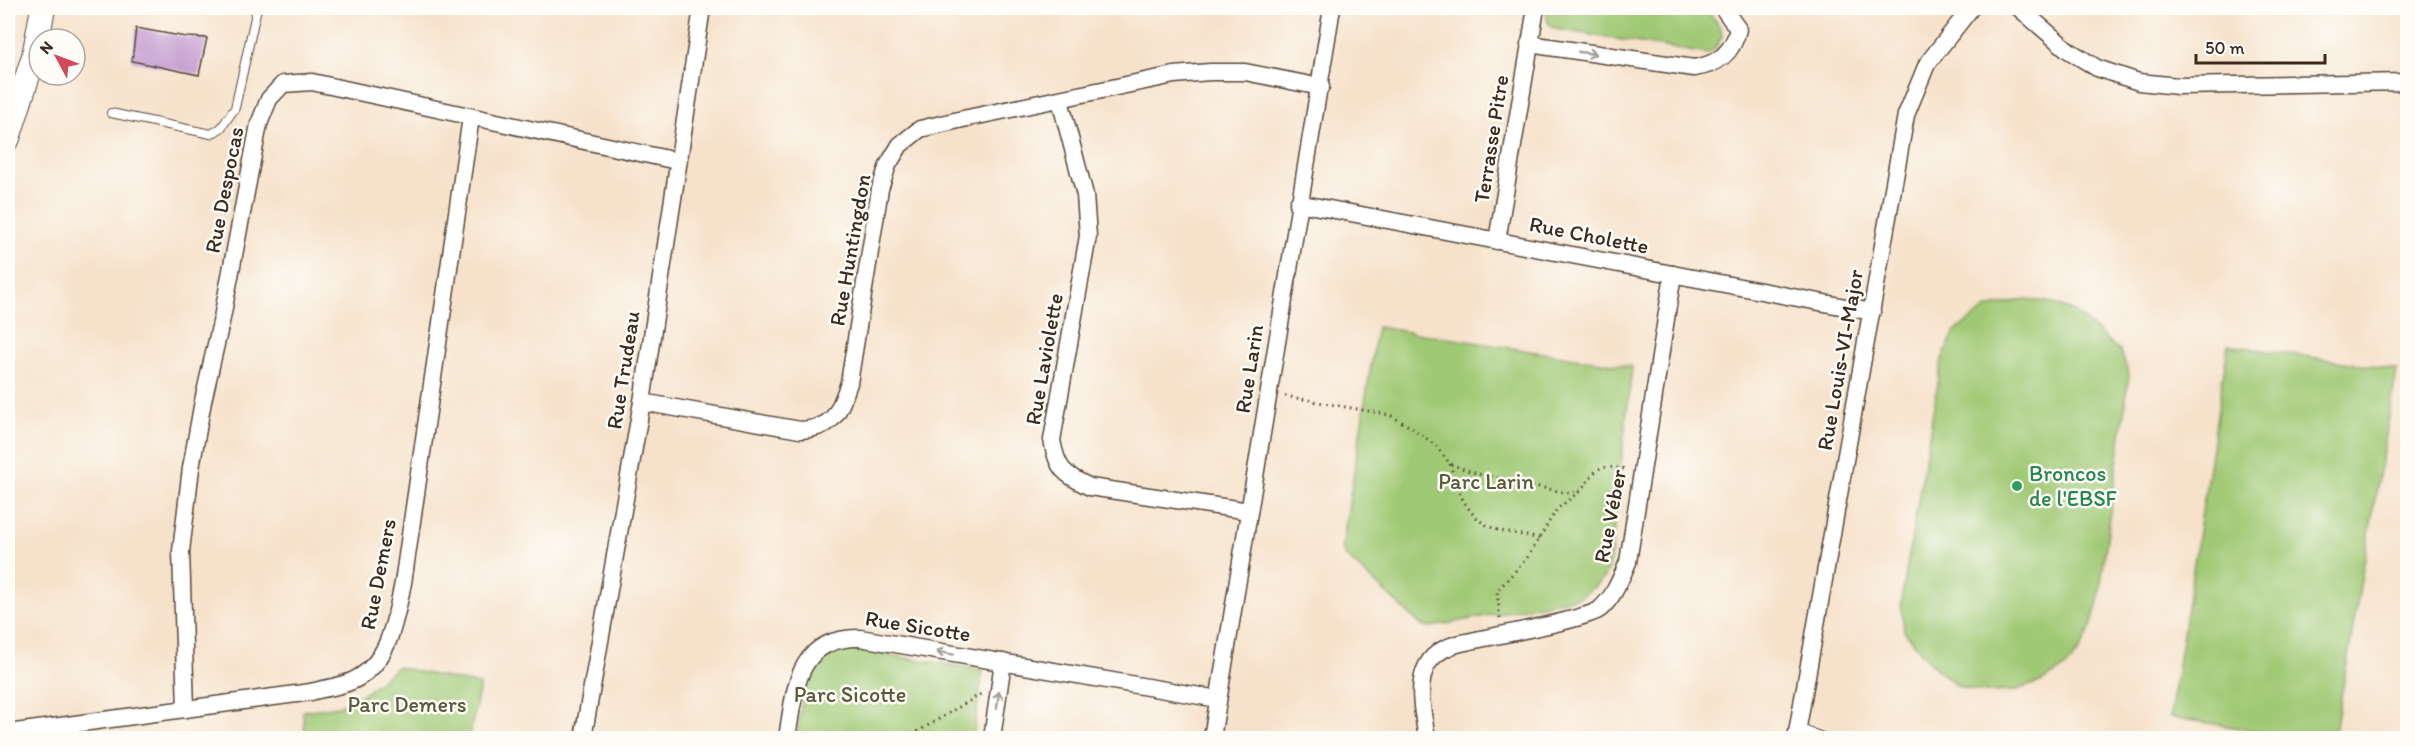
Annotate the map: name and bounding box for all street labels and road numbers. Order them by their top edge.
street label: Terrasse Pitre [1468,73,1514,205]
street label: Rue Despocas [199,124,249,256]
street label: Rue Huntingdon [823,171,877,328]
street label: Rue Cholette [1527,210,1651,260]
street label: Rue Louis-VI-Major [1811,267,1869,453]
street label: Rue Laviolette [1019,291,1069,427]
street label: Rue Trudeau [600,309,646,431]
street label: Rue Larin [1229,322,1269,415]
street label: Rue Véber [1588,466,1632,565]
street label: Rue Demers [354,516,402,632]
street label: Rue Sicotte [863,604,973,648]

